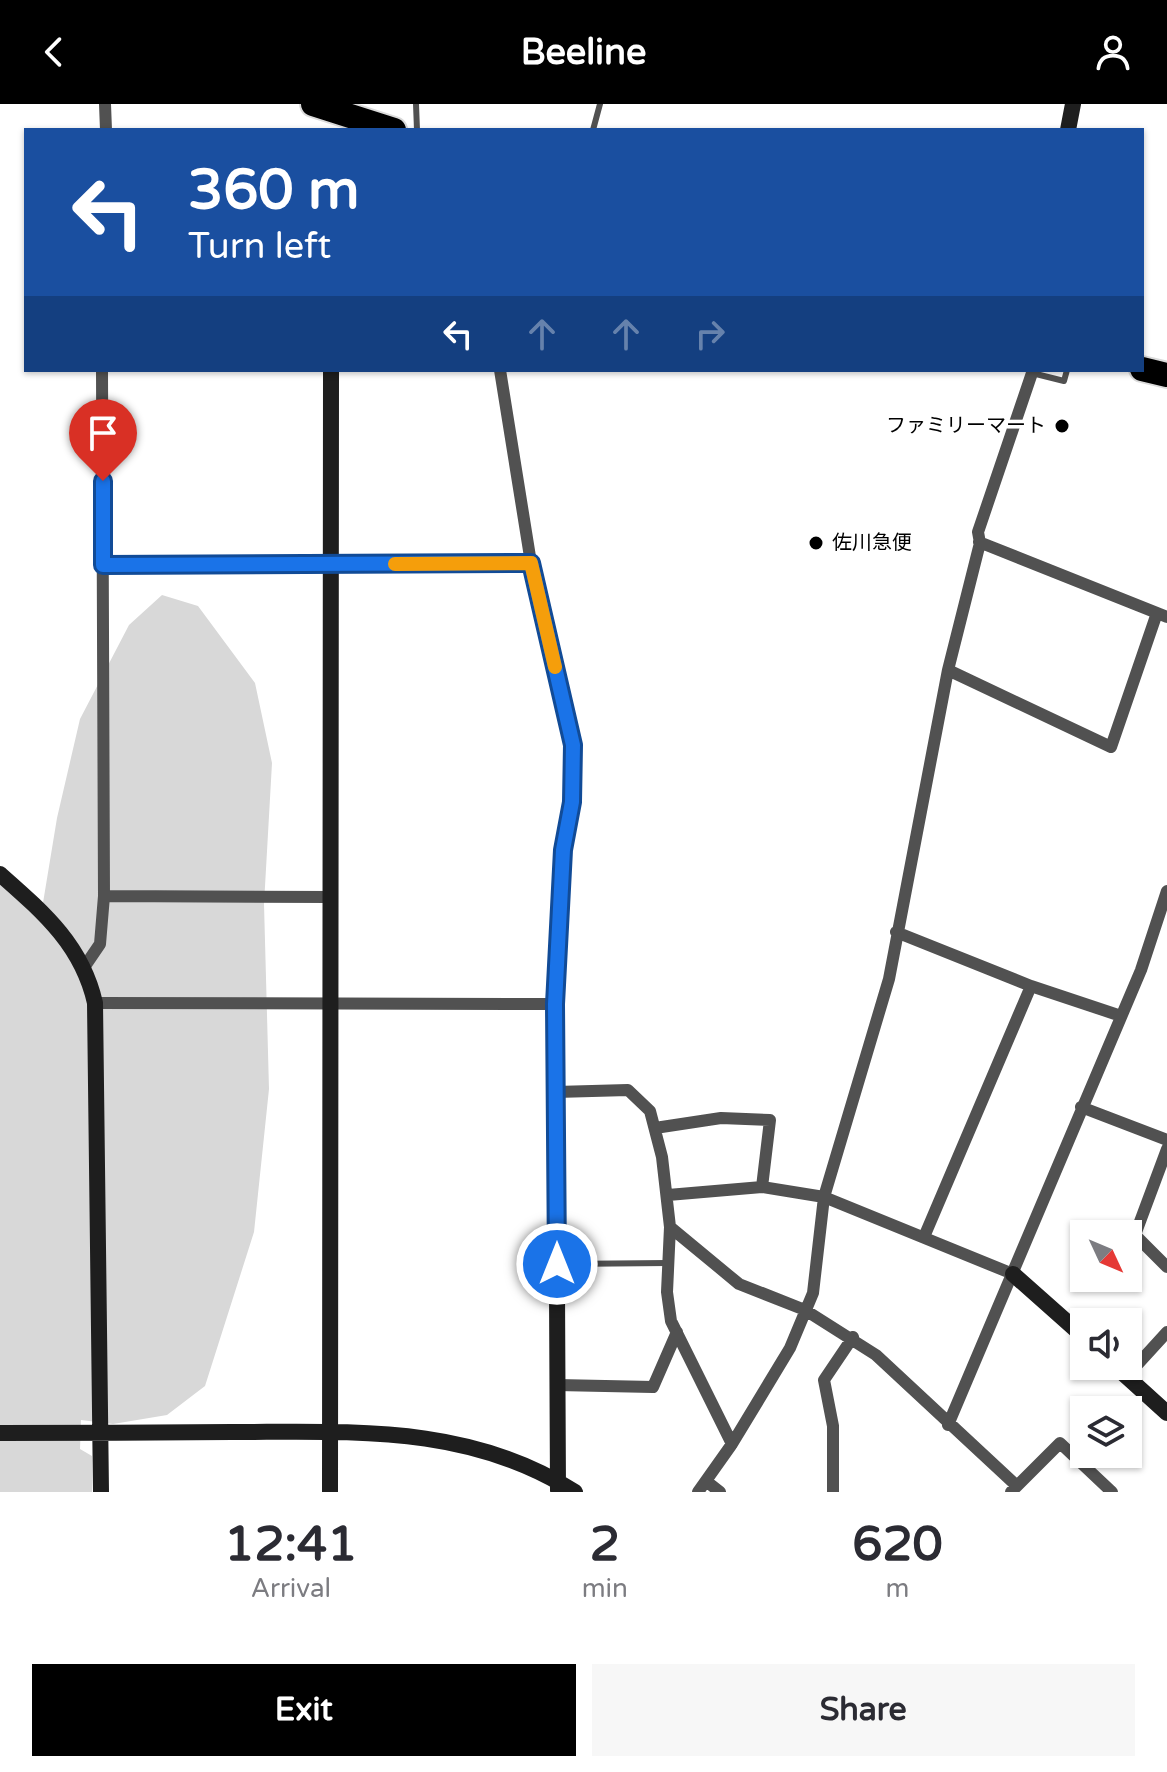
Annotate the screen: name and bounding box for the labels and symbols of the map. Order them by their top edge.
pin [69,399,137,481]
place label: ファミリーマート [886,414,1046,438]
marker: ファミリーマート [1053,417,1071,435]
place label: 佐川急便 [832,531,912,555]
marker: 佐川急便 [807,534,825,552]
north arrow [1070,1220,1142,1292]
position arrow [515,1222,599,1306]

